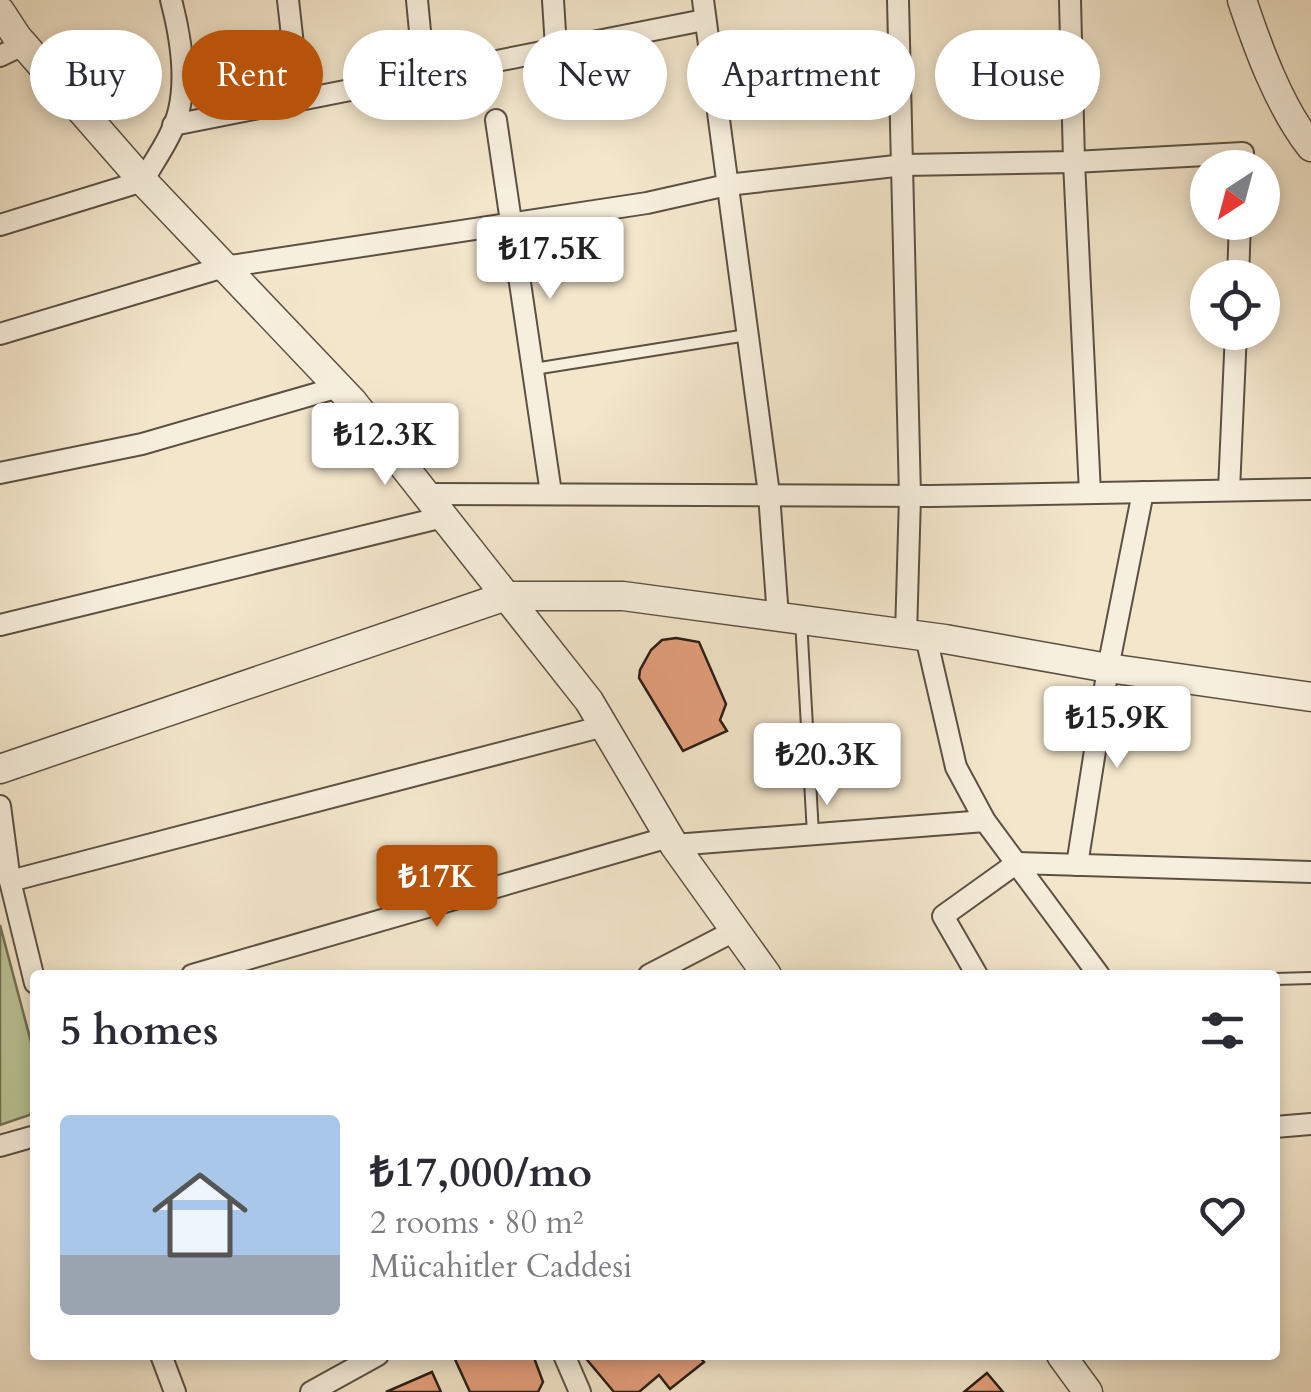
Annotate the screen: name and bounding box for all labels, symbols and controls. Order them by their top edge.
chip: Buy [30,30,162,120]
chip: Rent [182,30,323,120]
chip: Filters [343,30,503,120]
chip: New [523,30,667,120]
chip: Apartment [687,30,915,120]
chip: House [935,30,1100,120]
north arrow [1190,150,1280,240]
map controls [1190,150,1280,350]
pin: ₺17.5K [469,217,631,302]
text: ₺17.5K [499,227,601,271]
button: locate [1190,260,1280,350]
pin: ₺12.3K [304,403,466,488]
text: ₺12.3K [334,413,436,457]
pin: ₺15.9K [1036,686,1198,771]
text: ₺15.9K [1066,696,1168,740]
pin: ₺20.3K [746,723,908,808]
text: ₺20.3K [776,733,878,777]
pin: ₺17K [378,845,496,930]
text: ₺17K [398,855,476,899]
text: 5 homes [60,1002,218,1059]
icon: filters [1195,1003,1250,1058]
text: ₺17,000/mo [370,1144,592,1201]
icon: home [140,1155,260,1275]
icon: heart [1195,1188,1250,1243]
text: 2 rooms · 80 m² [370,1201,583,1245]
text: Mücahitler Caddesi [370,1245,632,1289]

